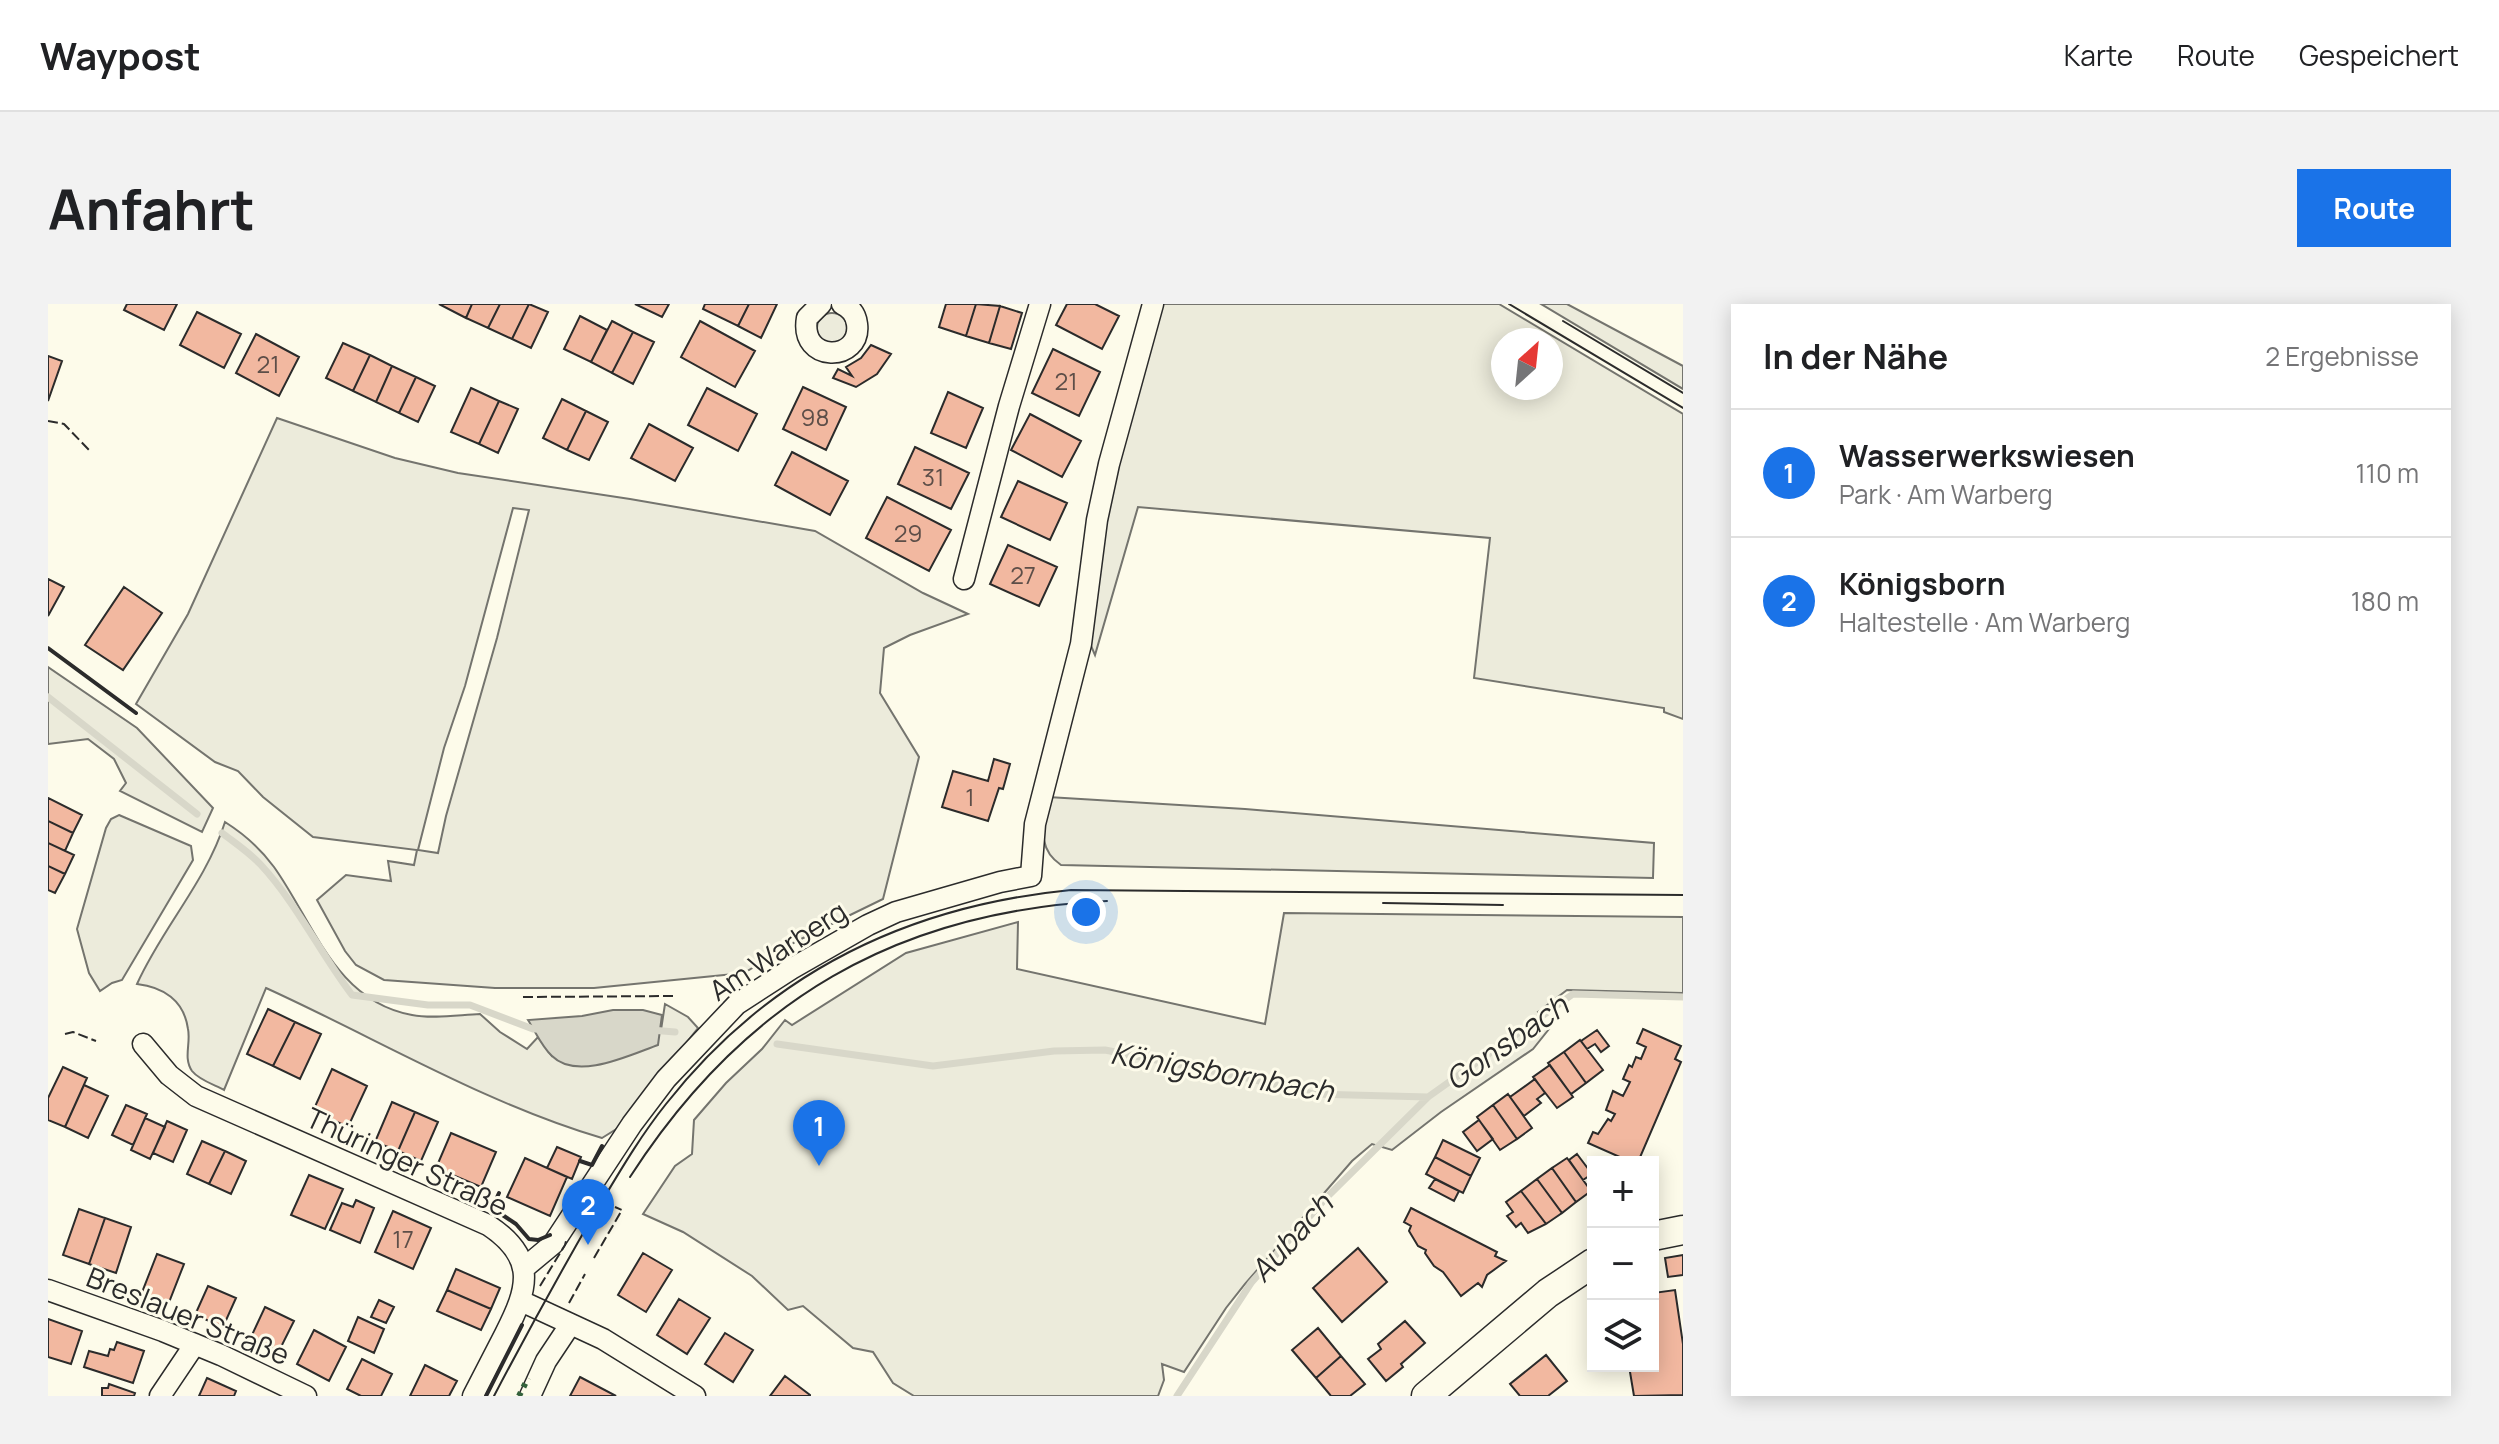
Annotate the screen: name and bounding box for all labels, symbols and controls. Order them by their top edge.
text: Waypost [40,29,201,81]
text: Karte [2064,36,2133,74]
text: Route [2177,36,2255,74]
text: Gespeichert [2299,36,2459,74]
button: Route [2297,169,2451,247]
text: Anfahrt [48,170,255,247]
north arrow [1491,328,1563,400]
text: In der Nähe [1763,333,1948,379]
text: 2 Ergebnisse [2265,338,2419,374]
house number: 21 [256,347,280,380]
house number: 21 [1054,364,1078,397]
house number: 98 [801,400,829,433]
text: Wasserwerkswiesen [1839,435,2135,476]
text: 1 [1783,455,1795,491]
text: 110 m [2356,455,2419,491]
house number: 31 [922,460,944,493]
text: Park · Am Warberg [1839,476,2053,512]
house number: 29 [894,516,922,549]
house number: 27 [1010,558,1036,591]
text: Königsborn [1839,563,2005,604]
text: 2 [1781,583,1797,619]
text: 180 m [2351,583,2419,619]
text: Haltestelle · Am Warberg [1839,604,2130,640]
house number: 1 [965,780,975,813]
street label: Am Warberg [701,892,854,1009]
your location [1066,892,1106,932]
water label: Gonsbach [1436,984,1577,1099]
water label: Königsbornbach [1108,1032,1338,1112]
street label: Thüringer Straße [300,1098,514,1224]
pin: 1 [793,1100,845,1166]
map controls [1587,1156,1659,1372]
button: + [1587,1156,1659,1228]
pin: 2 [562,1179,614,1245]
water label: Aubach [1240,1183,1342,1290]
house number: 17 [392,1222,414,1255]
button: − [1587,1228,1659,1300]
street label: Breslauer Straße [81,1257,295,1373]
button: layers [1587,1300,1659,1372]

